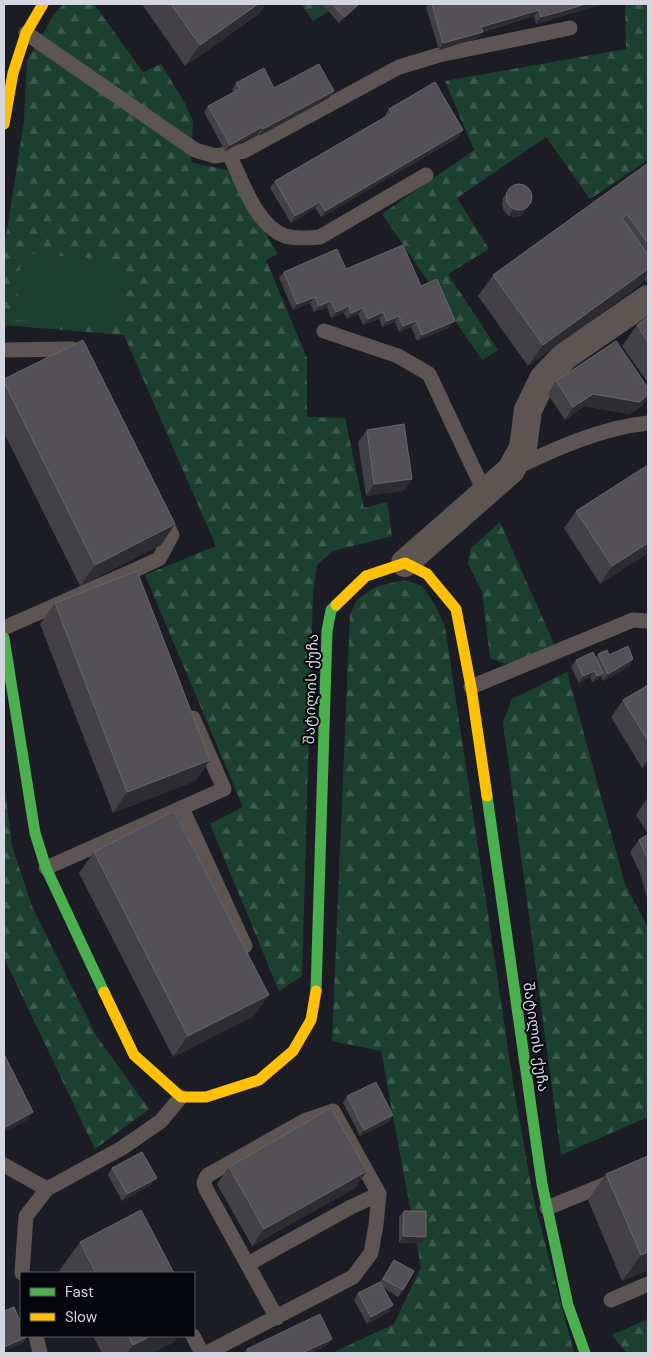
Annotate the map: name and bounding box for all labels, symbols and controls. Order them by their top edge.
street label: შატილის ქუჩა [299,633,323,745]
street label: შატილის ქუჩა [518,981,554,1093]
legend [20,1272,195,1337]
text: Fast [65,1282,94,1302]
text: Slow [65,1307,98,1327]

